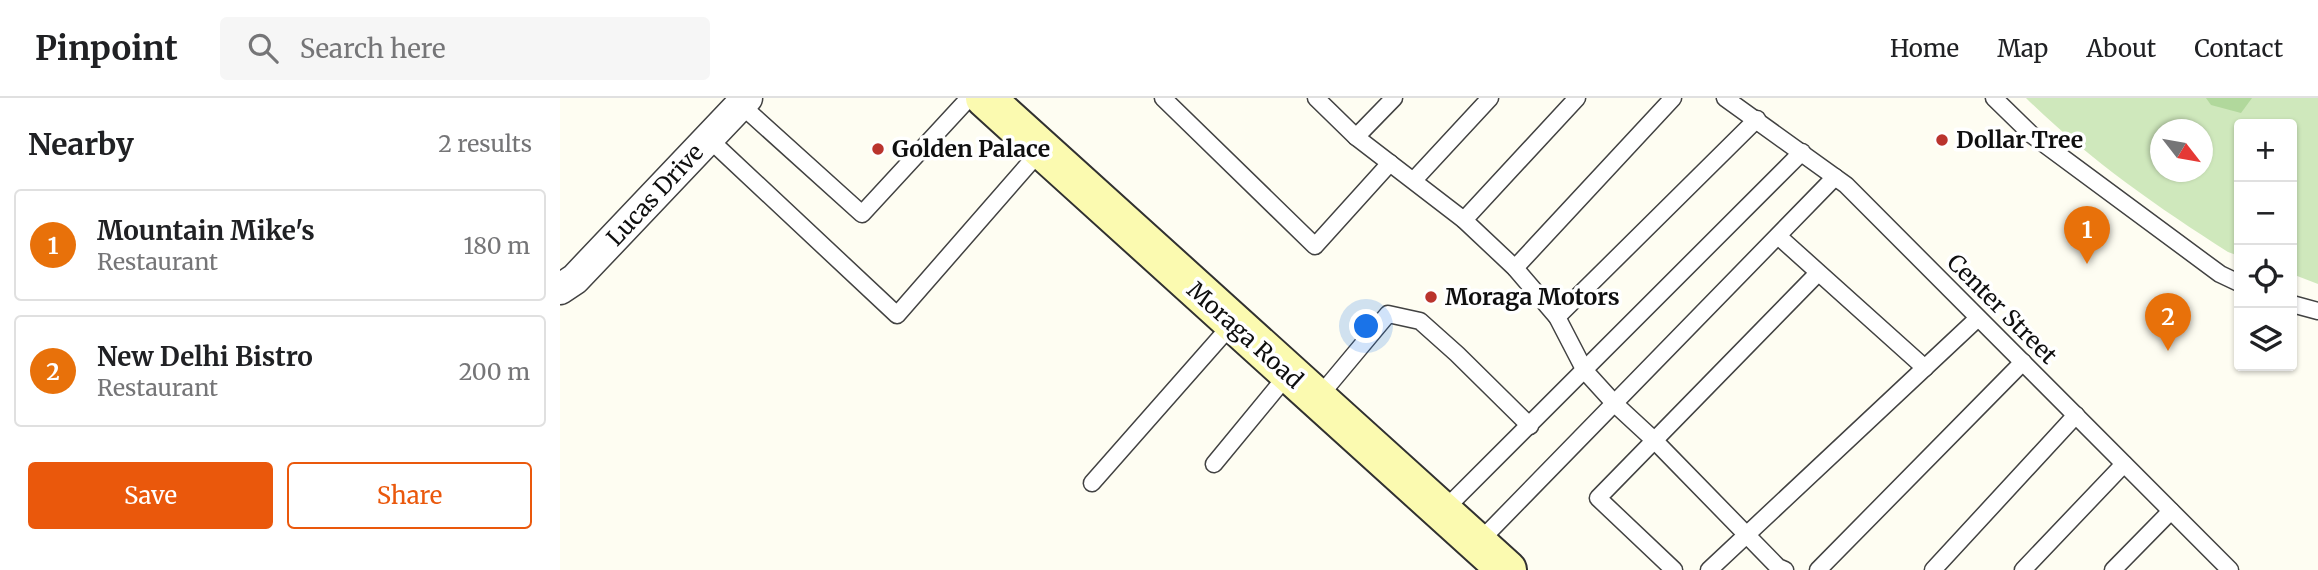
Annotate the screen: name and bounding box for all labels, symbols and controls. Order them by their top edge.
search box [220,17,710,80]
text: Pinpoint [35,28,178,69]
icon: search [244,29,282,67]
text: Search here [300,32,446,65]
text: Home [1890,33,1959,64]
text: Map [1997,33,2048,64]
text: About [2086,33,2156,64]
text: Contact [2194,33,2283,64]
north arrow [2150,119,2213,182]
map controls [2234,119,2297,371]
button: + [2234,119,2297,182]
text: Nearby [28,125,134,163]
place label: Dollar Tree [1956,125,2083,154]
text: 2 results [438,129,532,158]
marker: Dollar Tree [1934,132,1950,148]
place label: Golden Palace [892,134,1050,163]
street label: Lucas Drive [600,138,709,252]
marker: Golden Palace [870,141,886,157]
button: − [2234,182,2297,245]
pin: 1 [2064,206,2110,264]
text: Mountain Mike's [97,214,315,247]
text: 1 [48,231,58,260]
text: 180 m [464,231,530,260]
button: locate [2234,245,2297,308]
text: Restaurant [97,247,218,276]
street label: Center Street [1941,248,2063,370]
street label: Moraga Road [1181,275,1309,394]
place label: Moraga Motors [1445,282,1620,311]
marker: Moraga Motors [1423,289,1439,305]
pin: 2 [2145,293,2191,351]
button: layers [2234,308,2297,371]
your location [1349,309,1383,343]
text: New Delhi Bistro [97,340,313,373]
text: 2 [46,357,60,386]
text: 200 m [459,357,530,386]
text: Restaurant [97,373,218,402]
button: Save [28,462,273,529]
button: Share [287,462,532,529]

